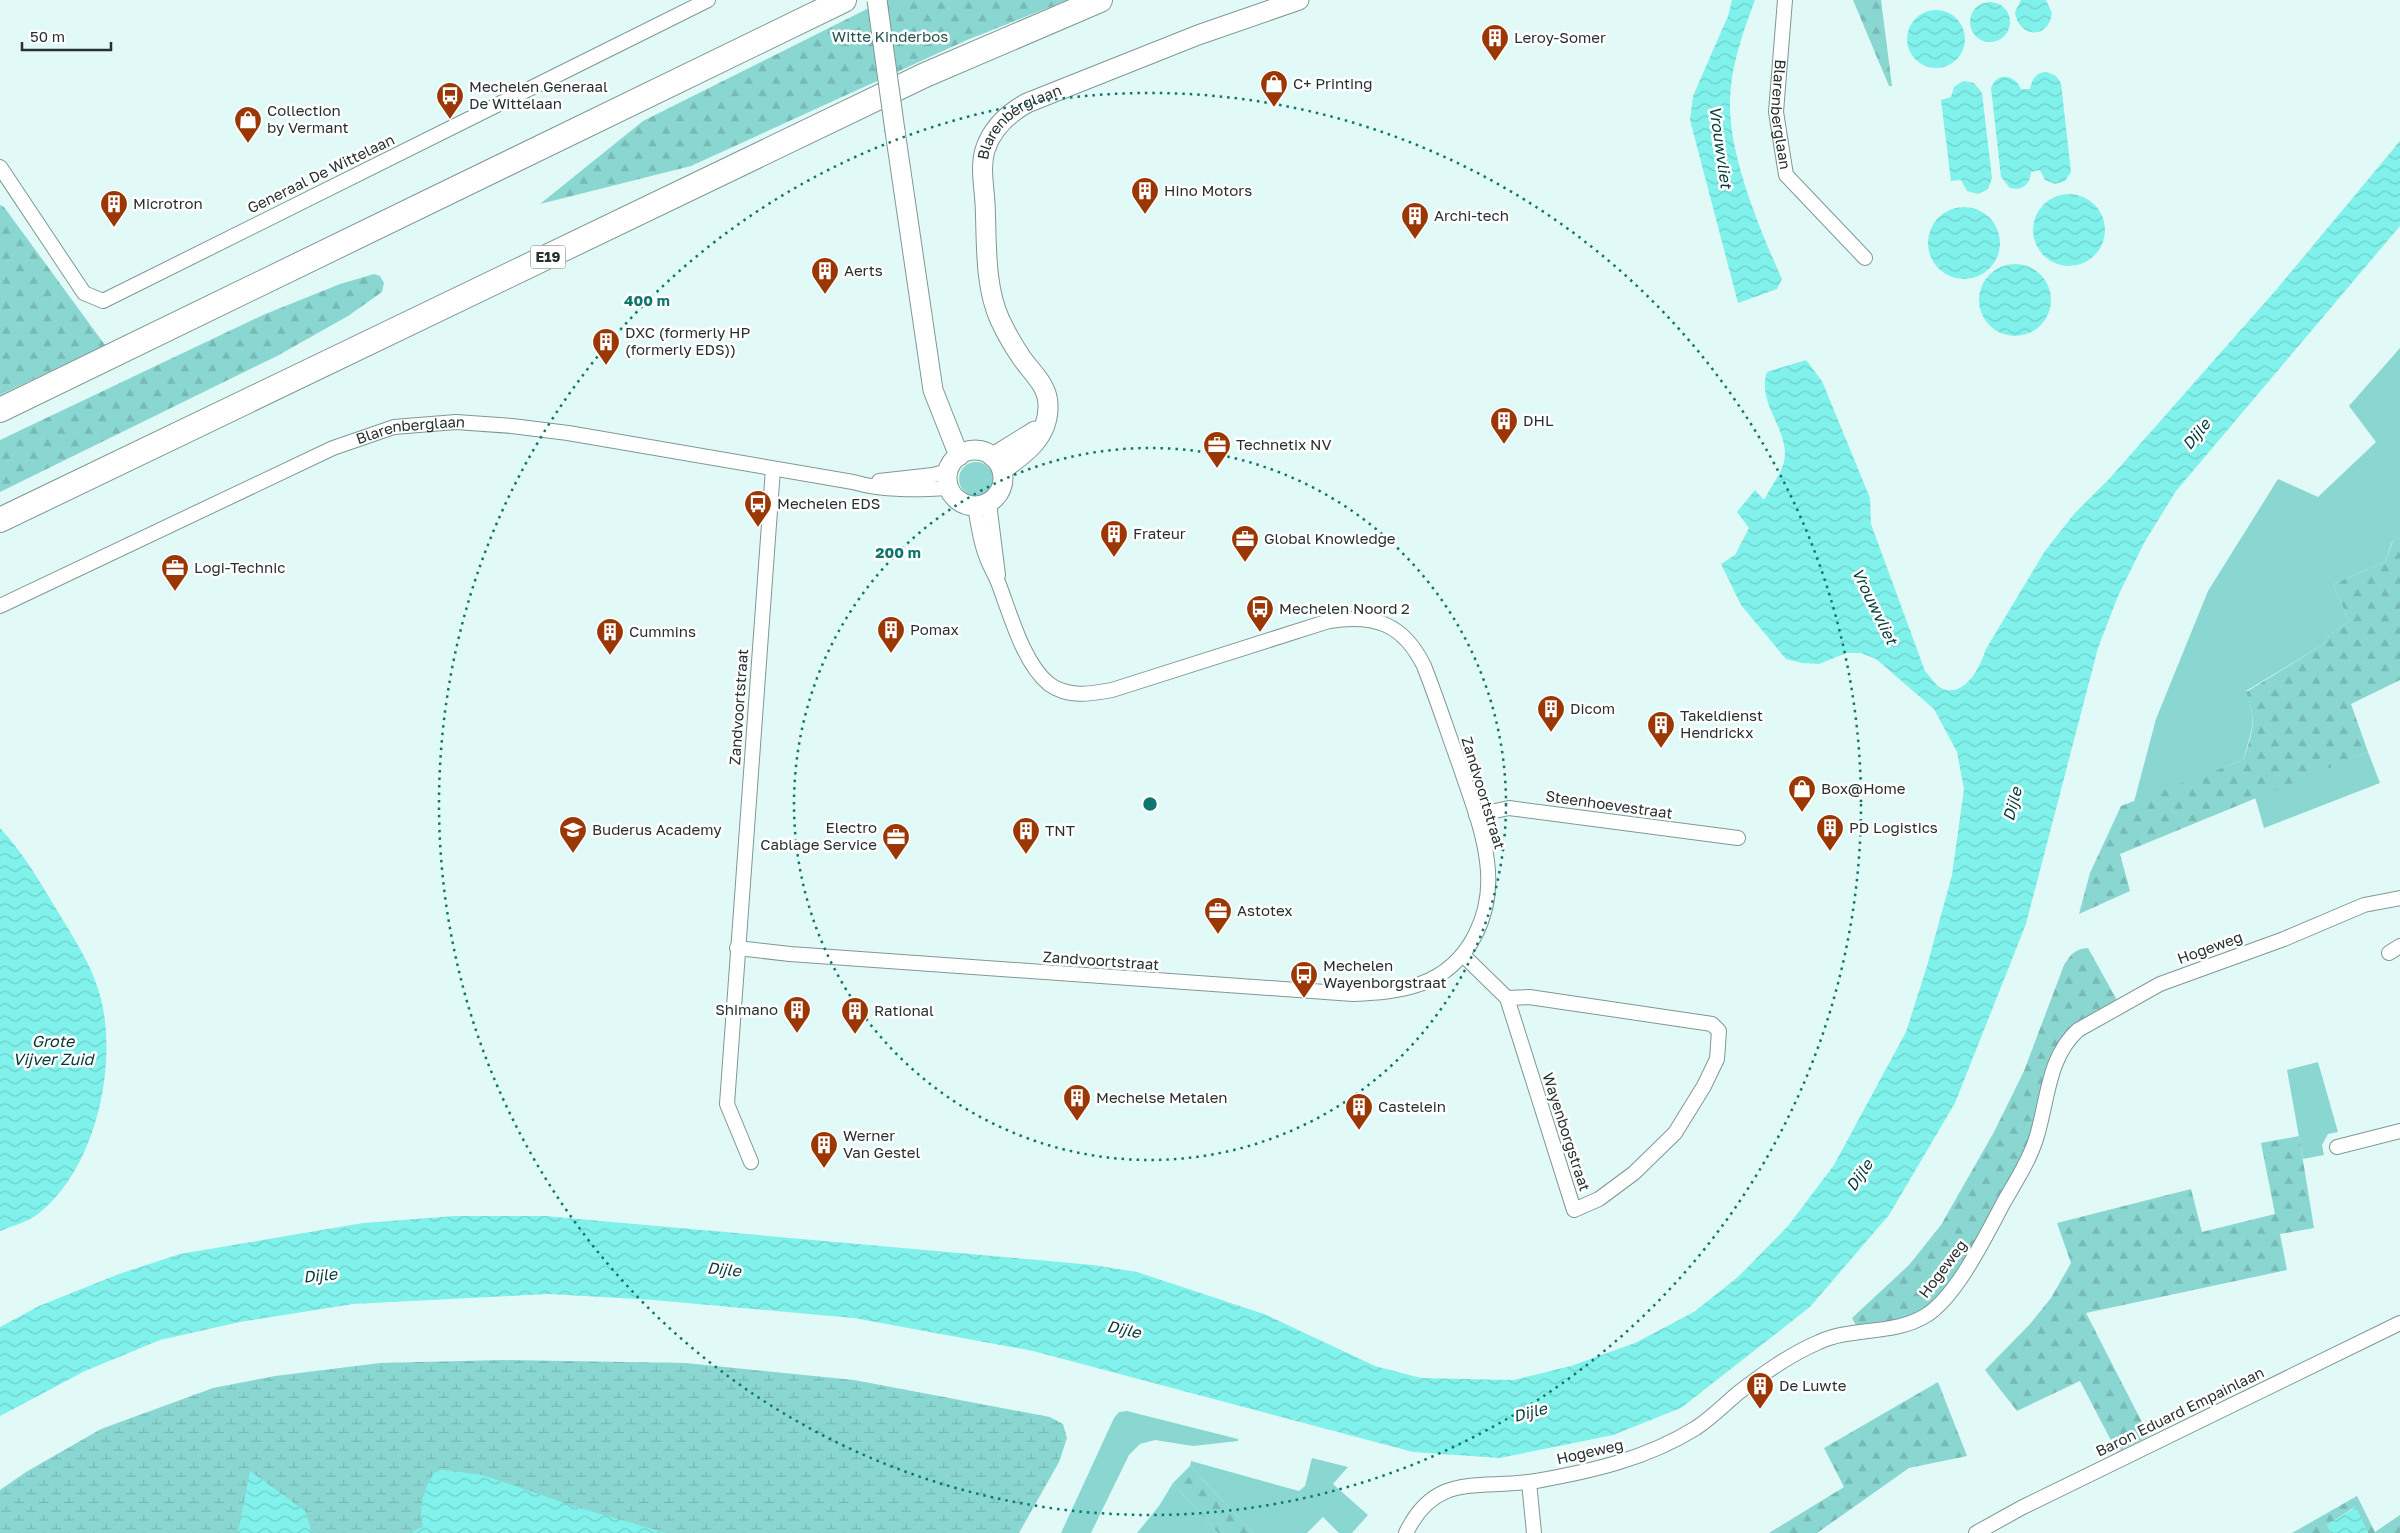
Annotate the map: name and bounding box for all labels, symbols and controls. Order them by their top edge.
scale bar [22,20,111,52]
building icon: Leroy-Somer [1480,23,1510,62]
text: 50 m [30,27,65,45]
park label: Witte Kinderbos [832,27,948,45]
place label: Leroy-Somer [1514,28,1606,46]
street label: Blarenberglaan [1768,59,1795,171]
shop icon: C+ Printing [1259,69,1289,108]
place label: C+ Printing [1293,74,1372,92]
place label: Mechelen Generaal De Wittelaan [469,77,608,112]
street label: Blarenberglaan [973,80,1064,161]
bus stop icon: Mechelen Generaal De Wittelaan [435,81,465,120]
place label: Collection by Vermant [267,101,349,136]
shop icon: Collection by Vermant [233,105,263,144]
water label: Vrouwvliet [1705,105,1737,191]
street label: Generaal De Wittelaan [244,130,397,217]
building icon: Hino Motors [1130,176,1160,215]
place label: Hino Motors [1164,181,1252,199]
building icon: Microtron [99,189,129,228]
place label: Microtron [133,194,203,212]
building icon: Archi-tech [1400,201,1430,240]
place label: Archi-tech [1434,206,1509,224]
road number: E19 [530,246,566,268]
building icon: Aerts [810,256,840,295]
place label: Aerts [844,261,883,279]
text: 400 m [624,291,670,309]
place label: DXC (formerly HP (formerly EDS)) [625,323,751,358]
building icon: DXC (formerly HP (formerly EDS)) [591,327,621,366]
building icon: DHL [1489,406,1519,445]
place label: DHL [1523,411,1554,429]
street label: Blarenberglaan [353,412,466,447]
water label: Dijle [2178,413,2216,454]
office icon: Technetix NV [1202,430,1232,469]
place label: Technetix NV [1236,435,1331,453]
bus stop icon: Mechelen EDS [743,489,773,528]
place label: Mechelen EDS [777,494,880,512]
building icon: Frateur [1099,519,1129,558]
place label: Frateur [1133,524,1186,542]
office icon: Global Knowledge [1230,524,1260,563]
place label: Global Knowledge [1264,529,1396,547]
text: 200 m [875,543,921,561]
office icon: Logi-Technic [160,553,190,592]
place label: Logi-Technic [194,558,285,576]
water label: Vrouwvliet [1848,564,1903,649]
bus stop icon: Mechelen Noord 2 [1245,594,1275,633]
place label: Mechelen Noord 2 [1279,599,1410,617]
building icon: Pomax [876,615,906,654]
building icon: Cummins [595,617,625,656]
place label: Pomax [910,620,959,638]
place label: Cummins [629,622,696,640]
street label: Zandvoortstraat [725,648,751,766]
building icon: Dicom [1536,694,1566,733]
place label: Dicom [1570,699,1615,717]
place label: Takeldienst Hendrickx [1680,706,1763,741]
building icon: Takeldienst Hendrickx [1646,710,1676,749]
street label: Zandvoortstraat [1458,734,1510,851]
shop icon: Box@Home [1787,774,1817,813]
place label: Box@Home [1821,779,1906,797]
water label: Dijle [1998,783,2027,823]
street label: Steenhoevestraat [1545,786,1674,822]
centre of rings [1141,795,1159,813]
building icon: PD Logistics [1815,813,1845,852]
school or university icon: Buderus Academy [558,815,588,854]
building icon: TNT [1011,816,1041,855]
place label: Electro Cablage Service [760,818,877,853]
place label: PD Logistics [1849,818,1938,836]
place label: Buderus Academy [592,820,722,838]
place label: TNT [1045,821,1075,839]
office icon: Electro Cablage Service [881,822,911,861]
office icon: Astotex [1203,896,1233,935]
place label: Astotex [1237,901,1293,919]
street label: Hogeweg [2175,927,2245,967]
street label: Zandvoortstraat [1042,947,1160,973]
place label: Mechelen Wayenborgstraat [1323,956,1447,991]
bus stop icon: Mechelen Wayenborgstraat [1289,960,1319,999]
building icon: Shimano [782,995,812,1034]
building icon: Rational [840,996,870,1035]
place label: Shimano [715,1000,778,1018]
place label: Rational [874,1001,934,1019]
water label: Grote Vijver Zuid [13,1031,95,1069]
street label: Wayenborgstraat [1539,1070,1595,1193]
building icon: Mechelse Metalen [1062,1083,1092,1122]
place label: Mechelse Metalen [1096,1088,1228,1106]
building icon: Castelein [1344,1092,1374,1131]
place label: Castelein [1378,1097,1446,1115]
place label: Werner Van Gestel [843,1126,921,1161]
building icon: Werner Van Gestel [809,1130,839,1169]
water label: Dijle [1841,1154,1878,1195]
street label: Hogeweg [1915,1236,1970,1301]
water label: Dijle [706,1257,744,1281]
water label: Dijle [302,1263,340,1287]
water label: Dijle [1105,1316,1144,1343]
street label: Baron Eduard Empainlaan [2092,1362,2267,1460]
building icon: De Luwte [1745,1371,1775,1410]
place label: De Luwte [1779,1376,1847,1394]
water label: Dijle [1511,1397,1551,1426]
street label: Hogeweg [1555,1435,1625,1467]

